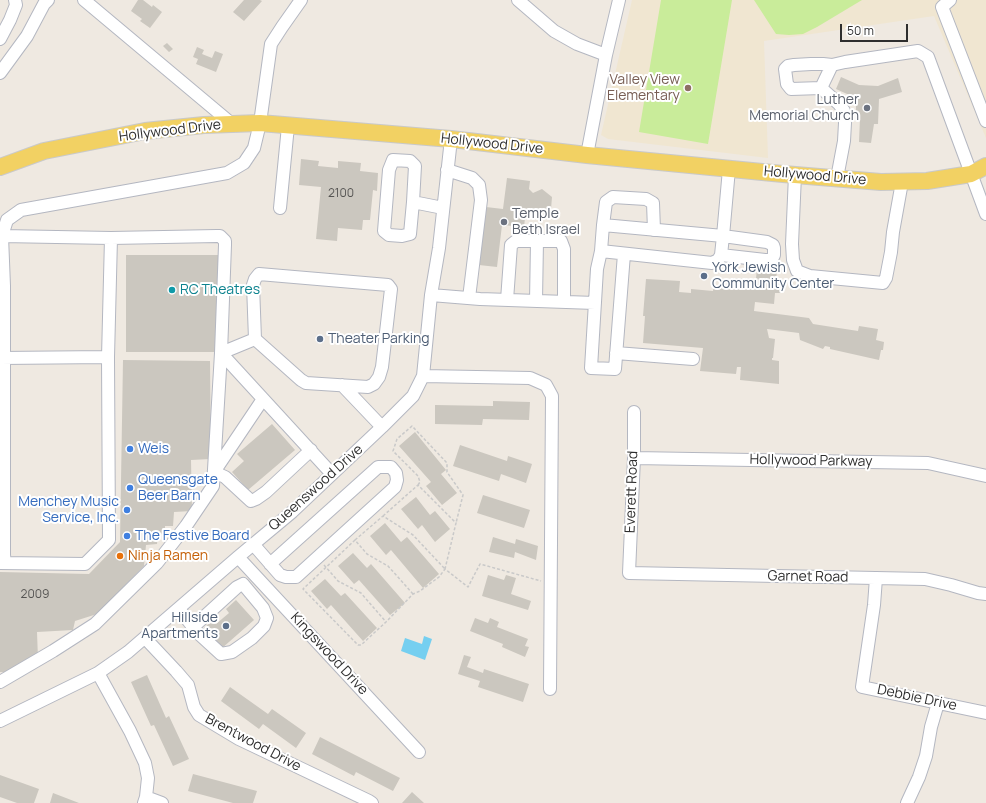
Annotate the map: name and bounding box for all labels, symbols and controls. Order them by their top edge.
scale bar [842,16,910,42]
text: 50 m [847,22,874,39]
place label: Valley View Elementary [607,72,680,104]
marker: Valley View Elementary [683,83,693,93]
place label: Luther Memorial Church [749,92,859,124]
marker: Luther Memorial Church [862,103,872,113]
street label: Hollywood Drive [118,116,222,146]
street label: Hollywood Drive [440,130,544,158]
street label: Hollywood Drive [763,163,867,189]
house number: 2100 [328,187,354,201]
place label: Temple Beth Israel [512,206,580,238]
marker: Temple Beth Israel [499,217,509,227]
place label: York Jewish Community Center [712,260,834,292]
marker: York Jewish Community Center [699,271,709,281]
place label: RC Theatres [180,282,260,298]
marker: RC Theatres [167,285,177,295]
place label: Theater Parking [328,331,430,347]
marker: Theater Parking [315,334,325,344]
place label: Weis [138,441,169,457]
street label: Queenswood Drive [265,441,367,535]
marker: Weis [125,444,135,454]
street label: Everett Road [622,451,642,533]
street label: Hollywood Parkway [749,452,873,470]
place label: Queensgate Beer Barn [138,472,218,504]
marker: Queensgate Beer Barn [125,483,135,493]
place label: Menchey Music Service, Inc. [18,494,119,526]
marker: Menchey Music Service, Inc. [122,505,132,515]
place label: The Festive Board [135,528,250,544]
marker: The Festive Board [122,531,132,541]
place label: Ninja Ramen [128,548,208,564]
marker: Ninja Ramen [115,551,125,561]
street label: Garnet Road [767,568,849,586]
house number: 2009 [21,588,49,602]
street label: Kingswood Drive [287,609,371,699]
place label: Hillside Apartments [141,610,218,642]
marker: Hillside Apartments [221,621,231,631]
street label: Debbie Drive [876,681,958,715]
street label: Brentwood Drive [202,711,304,775]

